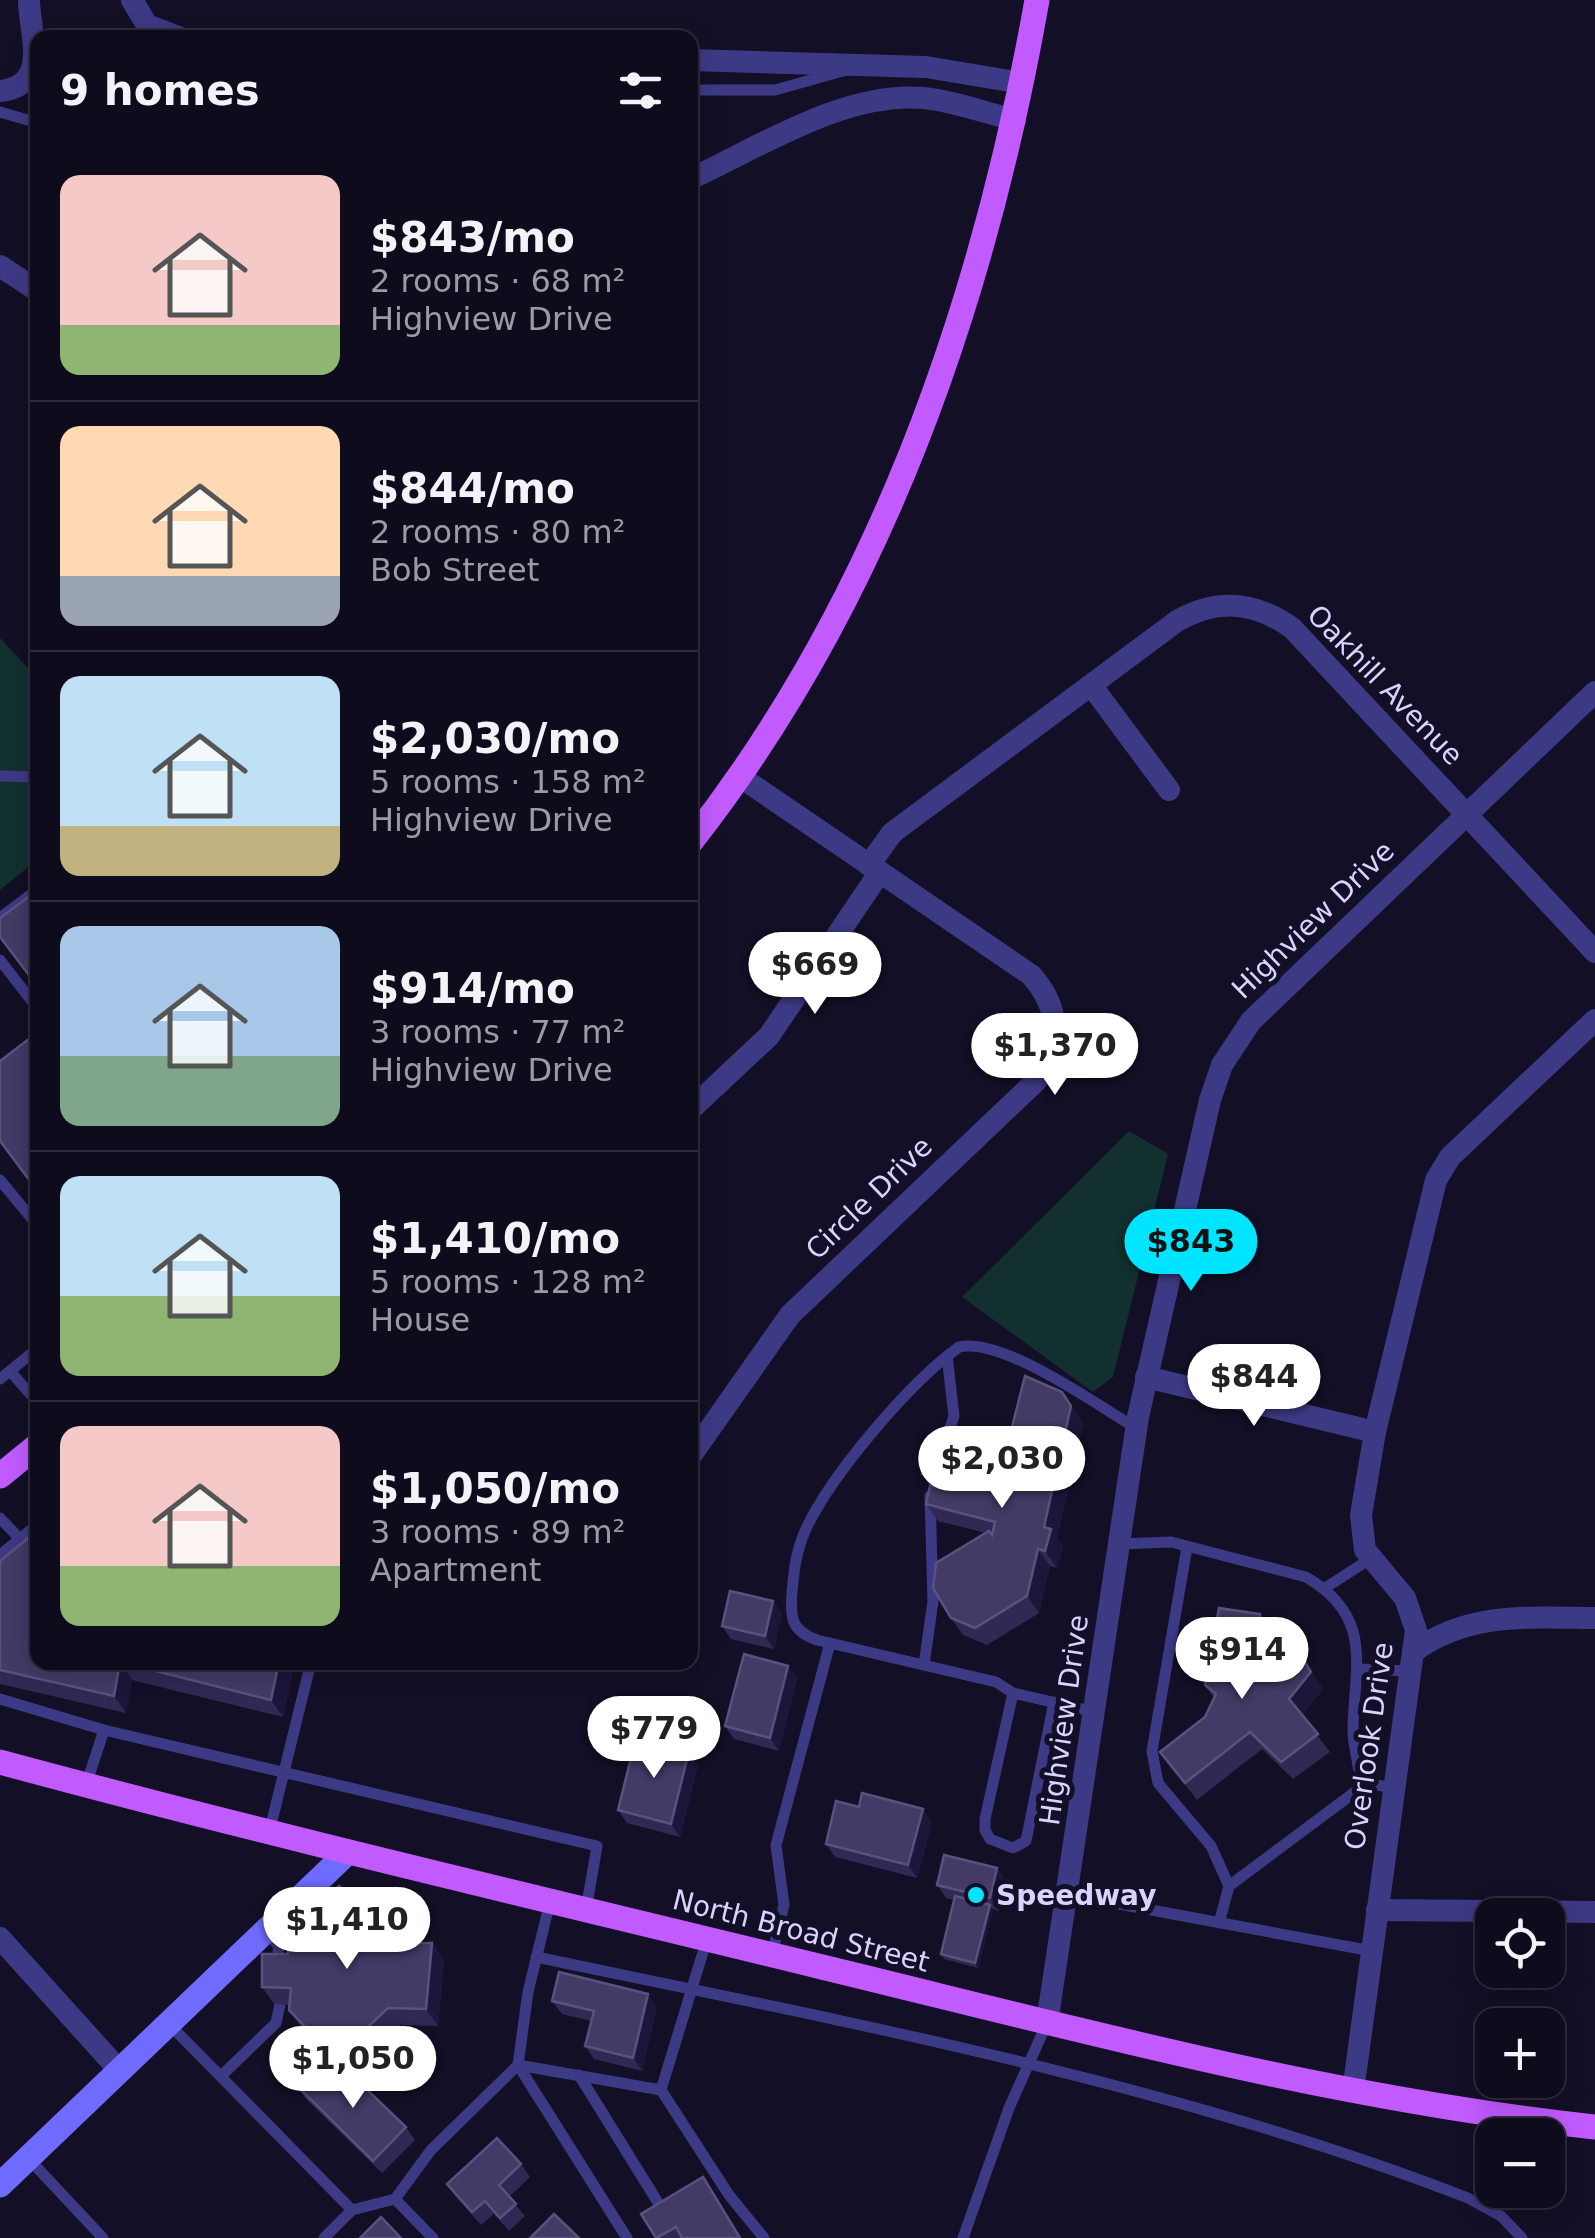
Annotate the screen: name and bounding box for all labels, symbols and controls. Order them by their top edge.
icon: filters [613,63,668,118]
text: 9 homes [60,66,260,115]
text: $843/mo [370,213,575,262]
icon: home [140,215,260,335]
text: 2 rooms · 68 m² [370,262,625,300]
text: Highview Drive [370,300,613,338]
text: $844/mo [370,464,575,513]
icon: home [140,466,260,586]
text: 2 rooms · 80 m² [370,513,625,551]
text: Bob Street [370,551,539,589]
street label: Oakhill Avenue [1300,598,1470,772]
text: $2,030/mo [370,714,620,763]
icon: home [140,716,260,836]
text: 5 rooms · 158 m² [370,763,646,801]
text: Highview Drive [370,801,613,839]
street label: Highview Drive [1225,834,1401,1006]
pin: $669 [756,932,874,1017]
text: $669 [770,945,860,983]
text: $914/mo [370,964,575,1013]
icon: home [140,966,260,1086]
text: 3 rooms · 77 m² [370,1013,625,1051]
pin: $1,370 [974,1013,1136,1098]
text: $1,370 [993,1026,1117,1064]
text: Highview Drive [370,1051,613,1089]
street label: Circle Drive [799,1130,939,1266]
pin: $843 [1132,1209,1250,1294]
text: $1,410/mo [370,1214,620,1263]
icon: home [140,1216,260,1336]
text: $843 [1146,1222,1236,1260]
text: 5 rooms · 128 m² [370,1263,646,1301]
text: House [370,1301,470,1339]
pin: $844 [1195,1344,1313,1429]
text: $844 [1209,1357,1299,1395]
pin: $2,030 [921,1426,1083,1511]
text: $2,030 [940,1439,1064,1477]
text: $1,050/mo [370,1464,620,1513]
icon: home [140,1466,260,1586]
text: 3 rooms · 89 m² [370,1513,625,1551]
text: Apartment [370,1551,541,1589]
street label: Highview Drive [1033,1613,1095,1827]
pin: $914 [1183,1617,1301,1702]
text: $914 [1197,1630,1287,1668]
street label: Overlook Drive [1338,1640,1400,1852]
pin: $779 [595,1696,713,1781]
text: $779 [609,1709,699,1747]
place label: Speedway [996,1879,1156,1912]
street label: North Broad Street [669,1883,933,1979]
marker: Speedway [965,1884,987,1906]
pin: $1,410 [266,1887,428,1972]
map controls [1475,1898,1565,2208]
button: locate [1475,1898,1565,1988]
text: $1,410 [285,1900,409,1938]
button: + [1475,2008,1565,2098]
pin: $1,050 [272,2026,434,2111]
text: $1,050 [291,2039,415,2077]
button: − [1475,2118,1565,2208]

